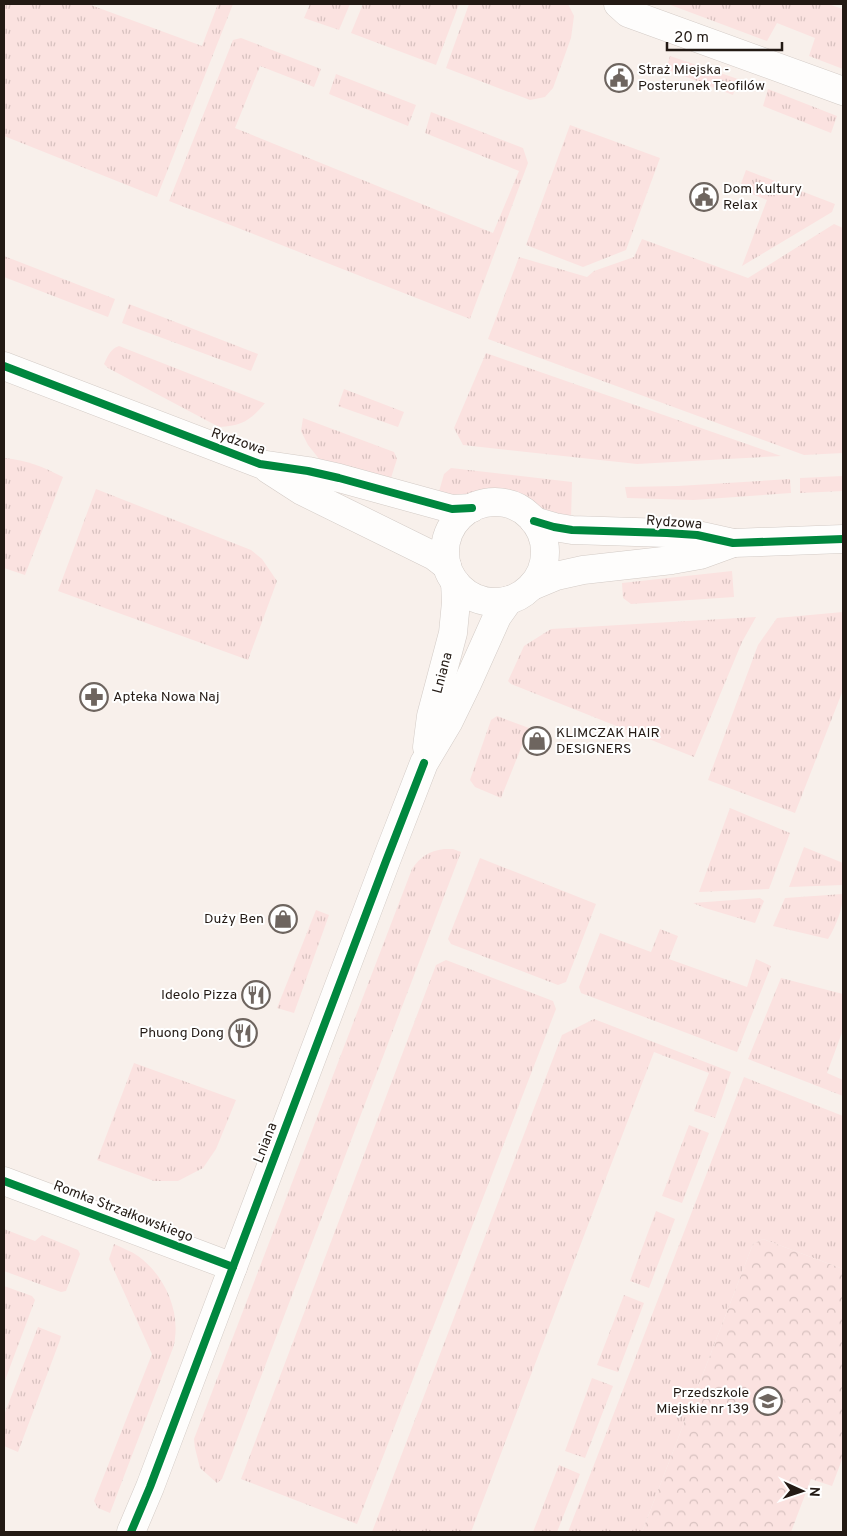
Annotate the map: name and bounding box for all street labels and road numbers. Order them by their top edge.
street label: Rydzowa [209,425,267,459]
street label: Rydzowa [645,513,703,533]
street label: Lniana [429,650,457,696]
street label: Lniana [251,1120,281,1166]
street label: Romka Strzałkowskiego [51,1177,195,1247]

